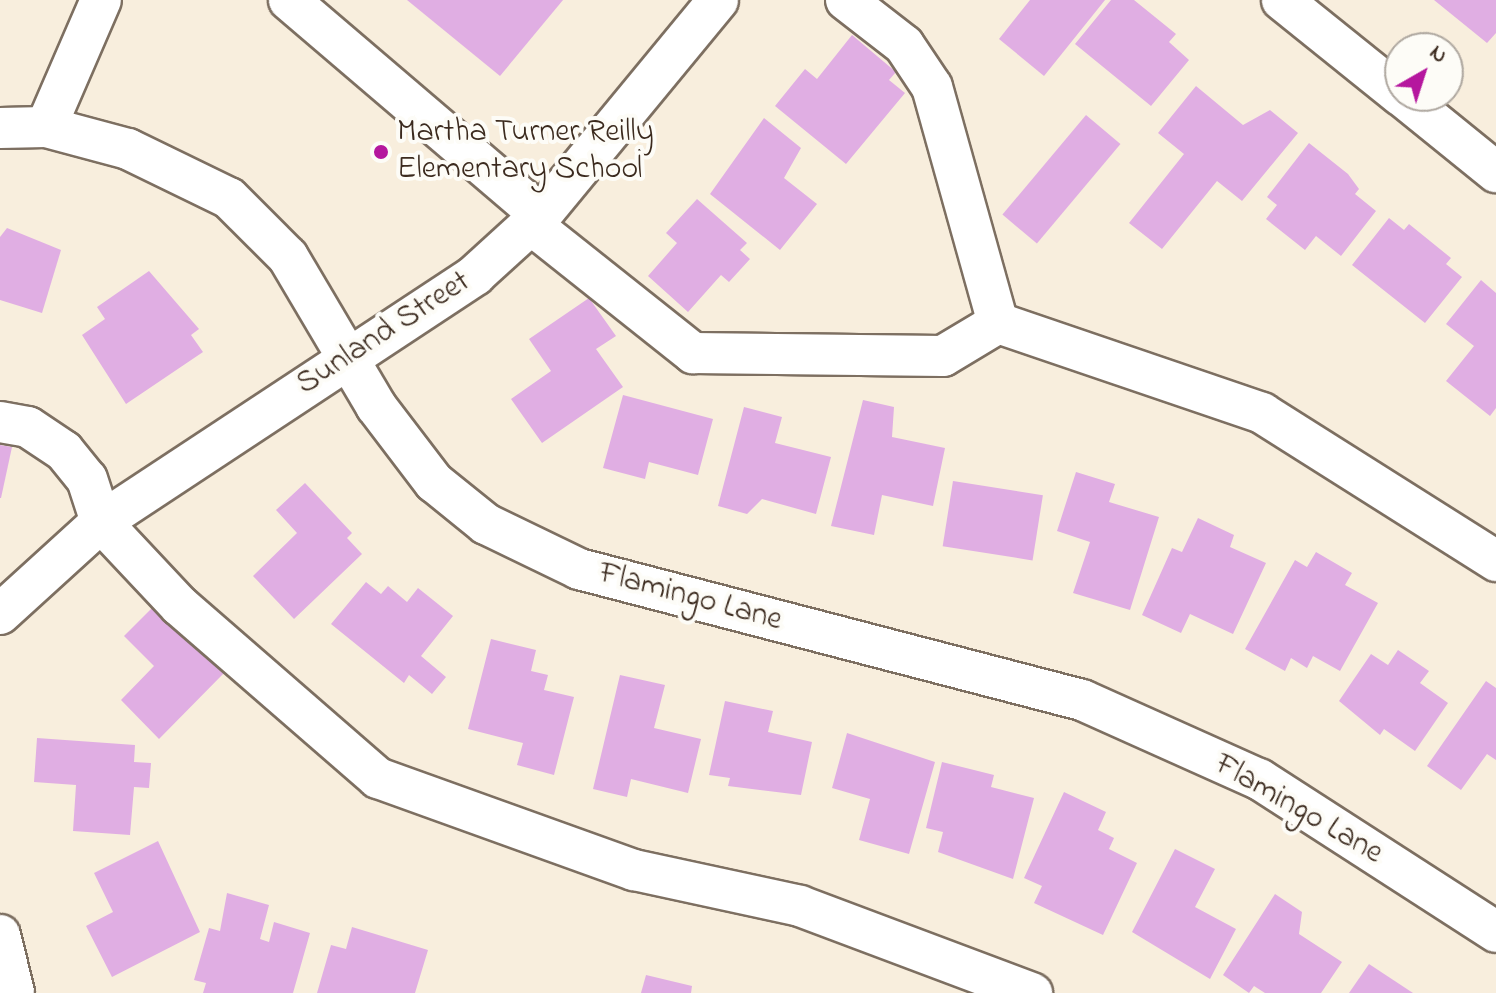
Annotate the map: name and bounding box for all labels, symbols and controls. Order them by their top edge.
north arrow [1384,32,1464,112]
text: N [1422,38,1454,72]
place label: Martha Turner Reilly Elementary School [397,115,654,190]
marker: Martha Turner Reilly Elementary School [372,143,390,161]
street label: Sunland Street [290,264,478,404]
street label: Flamingo Lane [594,555,786,641]
street label: Flamingo Lane [1207,746,1389,874]

